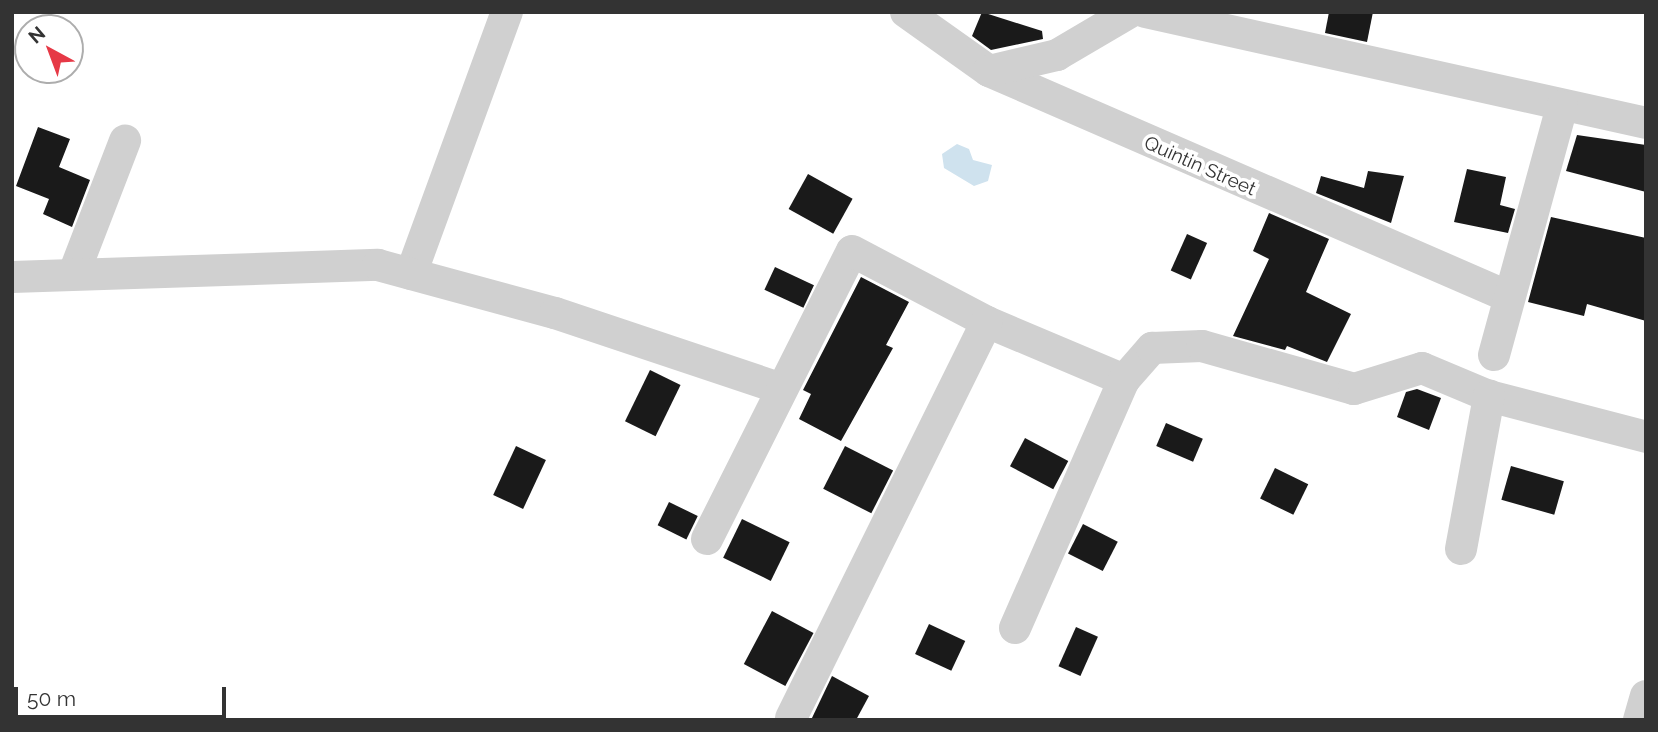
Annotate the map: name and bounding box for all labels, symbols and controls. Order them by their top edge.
north arrow [14,14,84,84]
text: N [24,22,49,48]
street label: Quintin Street [1141,131,1259,201]
scale bar [18,672,229,716]
text: 50 m [27,686,76,711]

